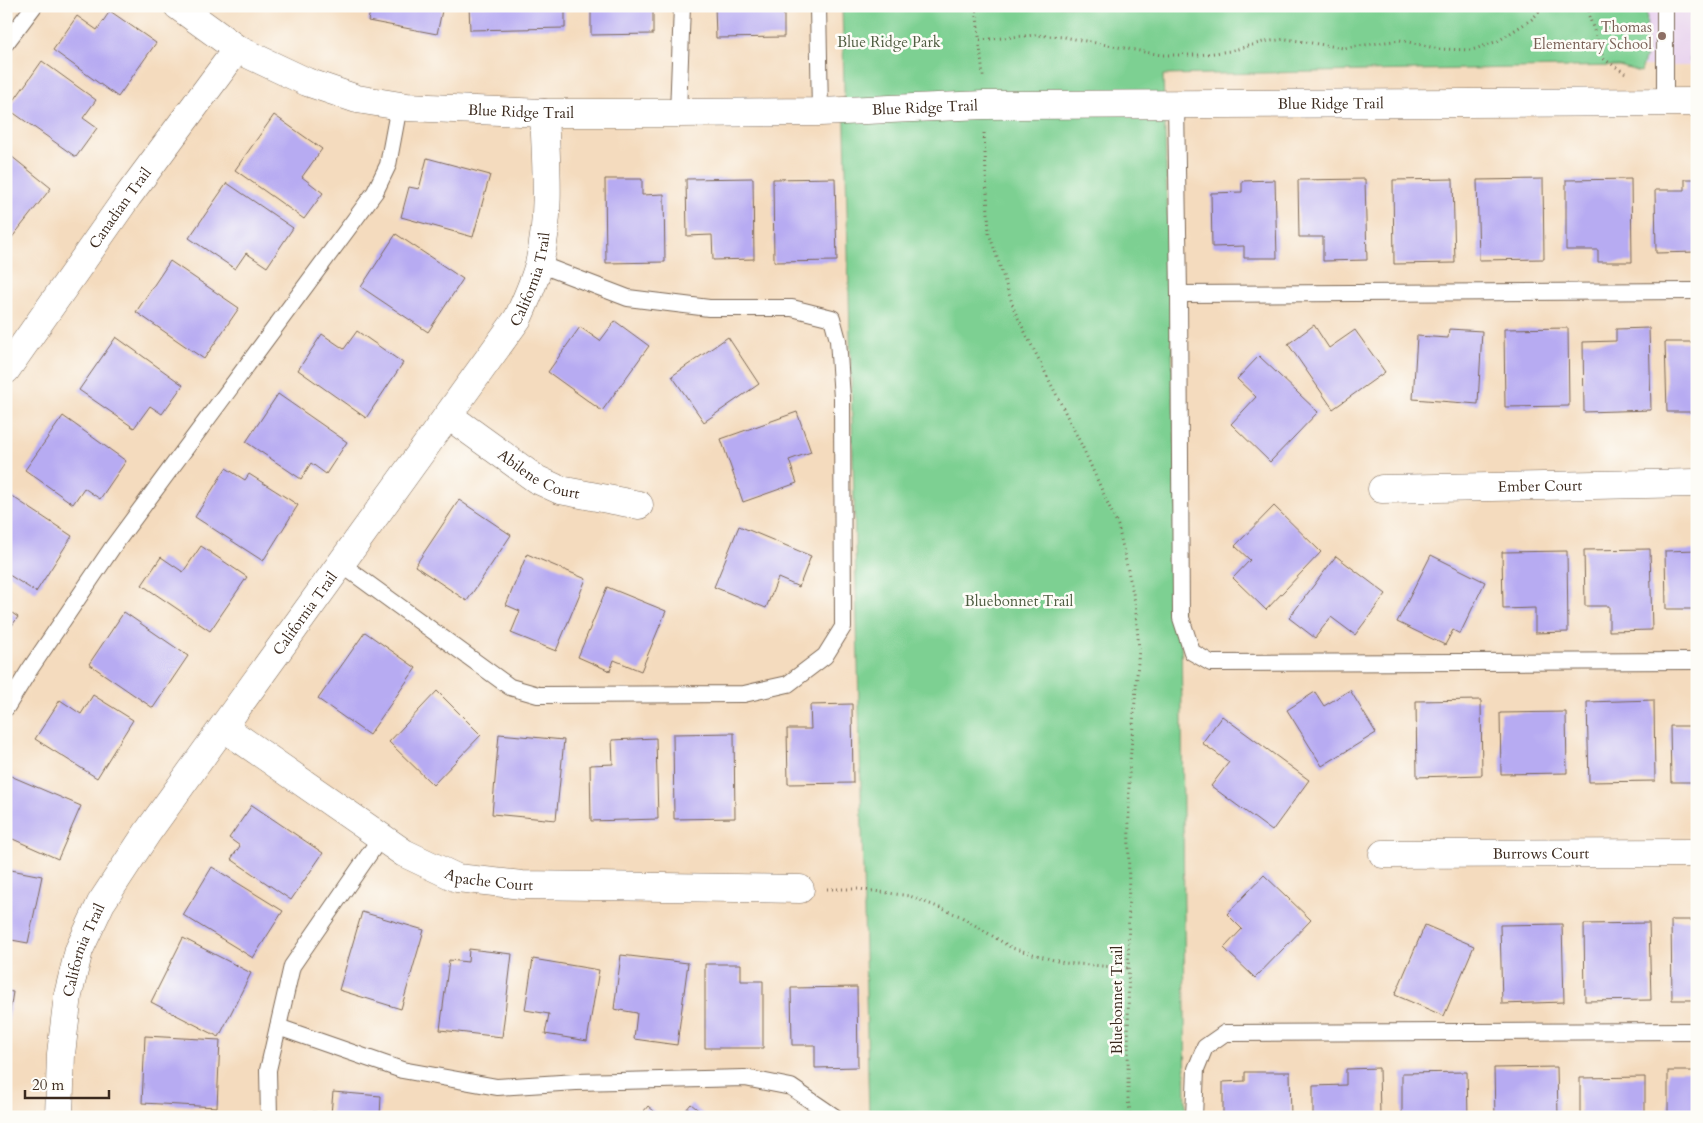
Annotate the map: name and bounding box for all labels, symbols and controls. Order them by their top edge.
place label: Thomas Elementary School [1533,17,1652,54]
marker: Thomas Elementary School [1656,30,1668,42]
park label: Blue Ridge Park [837,32,941,52]
street label: Blue Ridge Trail [1278,93,1384,114]
street label: Blue Ridge Trail [872,95,978,120]
street label: Blue Ridge Trail [468,100,574,123]
street label: Canadian Trail [84,163,156,253]
street label: California Trail [505,231,554,331]
street label: Abilene Court [494,445,581,504]
street label: Ember Court [1498,475,1583,497]
street label: California Trail [268,567,342,659]
park label: Bluebonnet Trail [965,591,1074,611]
street label: Burrows Court [1493,843,1590,864]
street label: Apache Court [441,864,533,895]
street label: California Trail [58,900,110,999]
street label: Bluebonnet Trail [1107,945,1127,1054]
scale bar [25,1068,109,1100]
text: 20 m [32,1075,64,1095]

